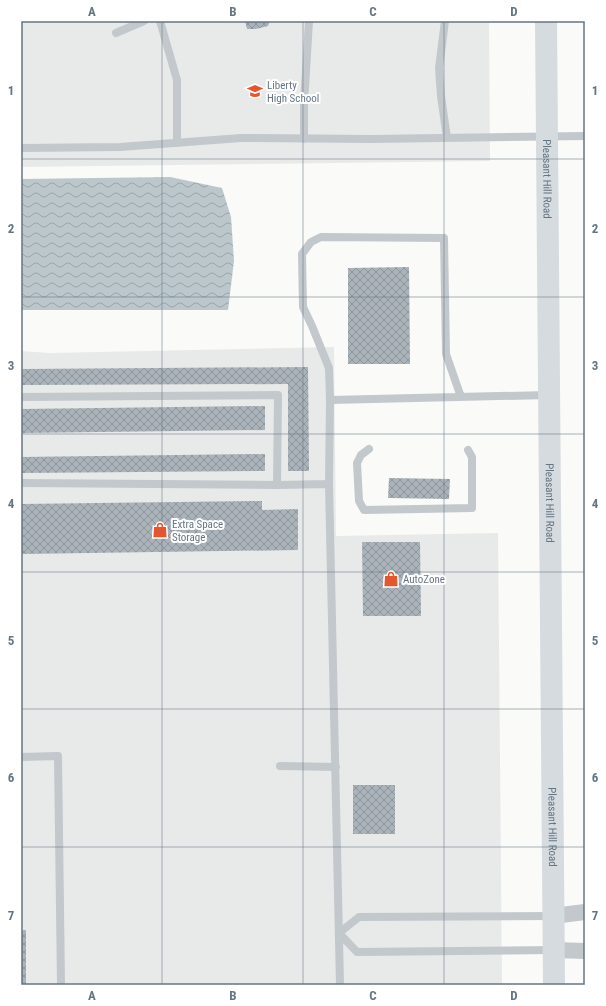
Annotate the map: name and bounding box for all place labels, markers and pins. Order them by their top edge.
place label: Liberty High School [267,79,319,105]
school or university icon: Liberty High School [246,82,264,100]
place label: Extra Space Storage [172,518,223,544]
shop icon: Extra Space Storage [151,521,169,539]
shop icon: AutoZone [382,570,400,588]
place label: AutoZone [403,573,445,586]

